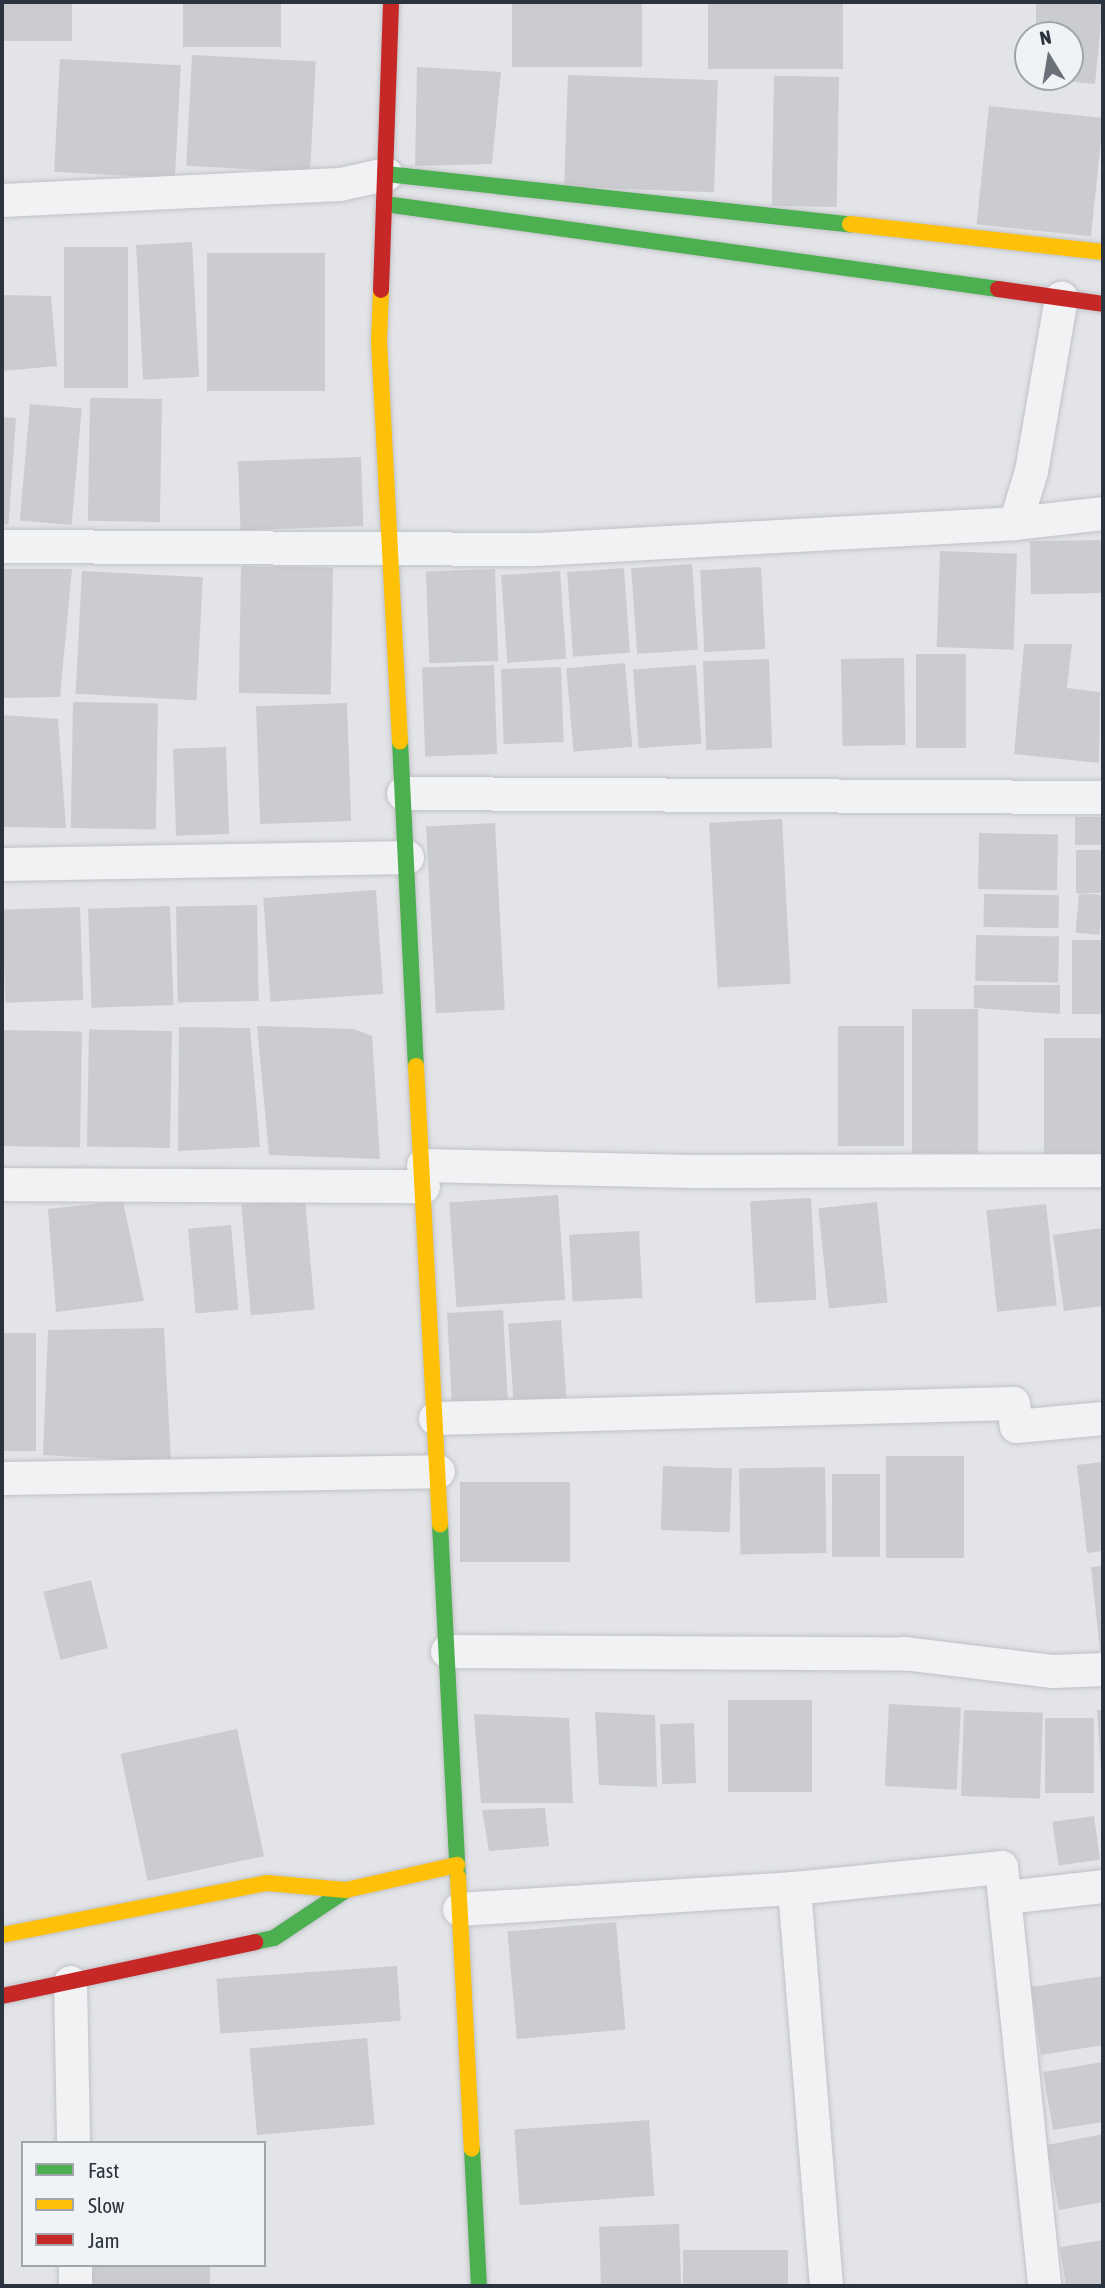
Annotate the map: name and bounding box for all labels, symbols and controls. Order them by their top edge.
north arrow [1014,21,1084,91]
text: N [1038,25,1053,49]
legend [21,2141,266,2267]
text: Fast [88,2158,119,2182]
text: Slow [88,2193,124,2217]
text: Jam [88,2228,120,2252]

